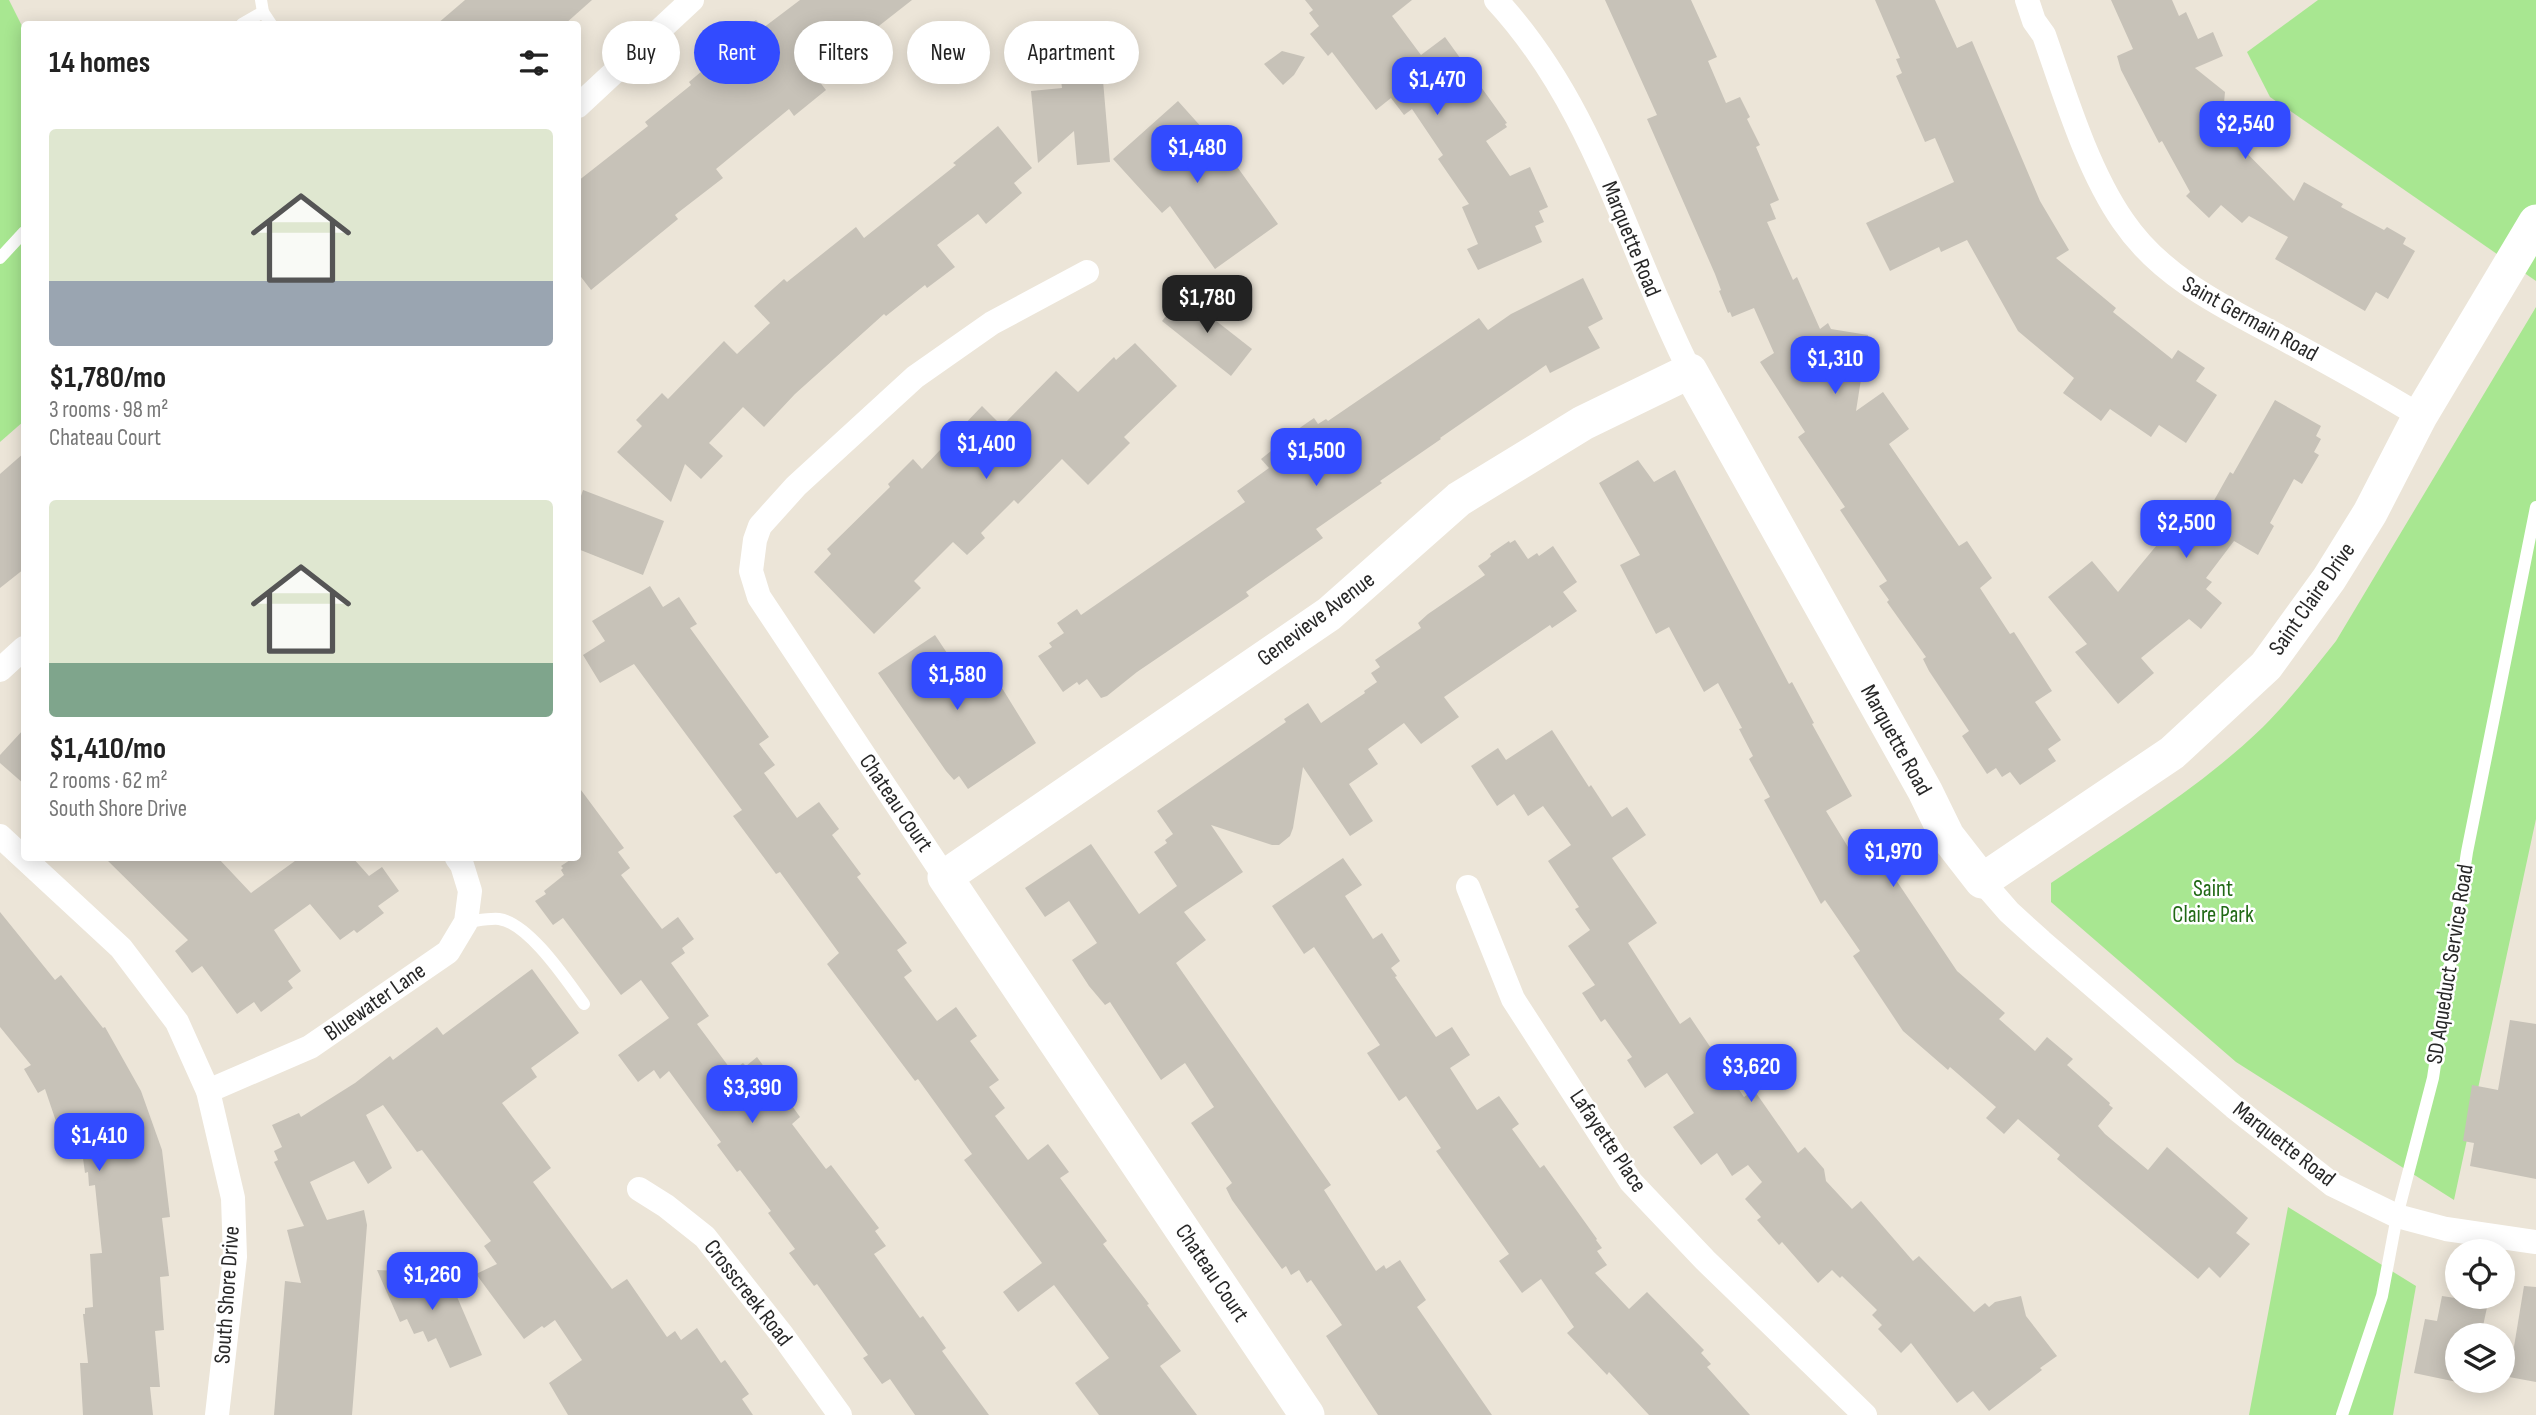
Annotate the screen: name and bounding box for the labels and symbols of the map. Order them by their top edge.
pin: $1,470 [1380,58,1494,117]
pin: $2,540 [2188,102,2302,161]
pin: $1,480 [1140,125,1254,185]
street label: Marquette Road [1595,177,1667,301]
street label: Saint Germain Road [2177,270,2323,368]
pin: $1,780 [1150,276,1264,335]
pin: $1,310 [1778,336,1892,396]
pin: $1,400 [929,421,1043,481]
pin: $1,500 [1259,428,1373,488]
pin: $2,500 [2129,500,2243,560]
street label: Saint Claire Drive [2263,537,2361,661]
street label: Genevieve Avenue [1252,566,1380,672]
pin: $1,580 [900,652,1014,712]
street label: Marquette Road [1854,680,1938,800]
street label: Chateau Court [853,749,939,857]
pin: $1,970 [1836,830,1950,889]
street label: SD Aqueduct Service Road [2420,862,2480,1066]
park label: Saint Claire Park [2172,875,2254,929]
street label: Bluewater Lane [319,957,431,1047]
pin: $3,620 [1694,1044,1808,1104]
pin: $3,390 [695,1066,809,1125]
street label: Lafayette Place [1563,1084,1653,1198]
street label: Marquette Road [2227,1095,2341,1193]
pin: $1,410 [42,1114,156,1173]
street label: Chateau Court [1169,1219,1255,1327]
street label: South Shore Drive [208,1225,246,1365]
street label: Crosscreek Road [698,1234,798,1352]
pin: $1,260 [375,1252,489,1312]

